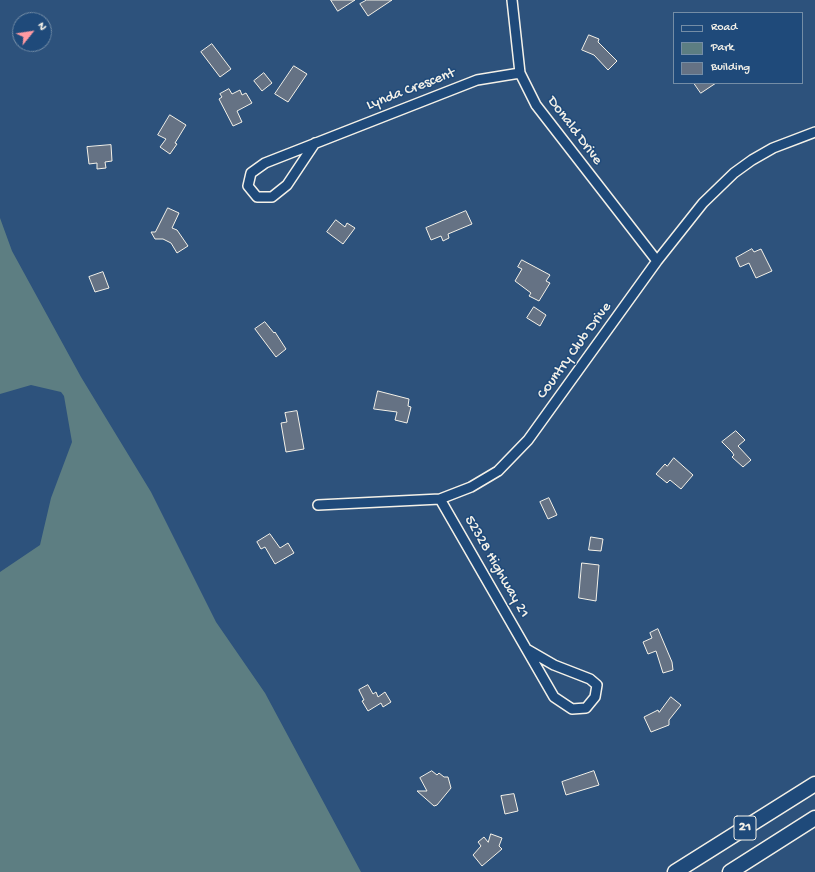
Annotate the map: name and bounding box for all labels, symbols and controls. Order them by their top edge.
north arrow [12,12,52,52]
legend [673,12,803,84]
text: N [35,20,49,33]
text: Road [711,21,737,35]
text: Park [711,41,734,55]
text: Building [711,61,750,75]
street label: Lynda Crescent [364,65,458,115]
street label: Donald Drive [542,93,606,169]
street label: Country Club Drive [534,299,616,403]
street label: 52328 Highway 21 [459,513,533,621]
road number: 21 [734,816,756,840]

